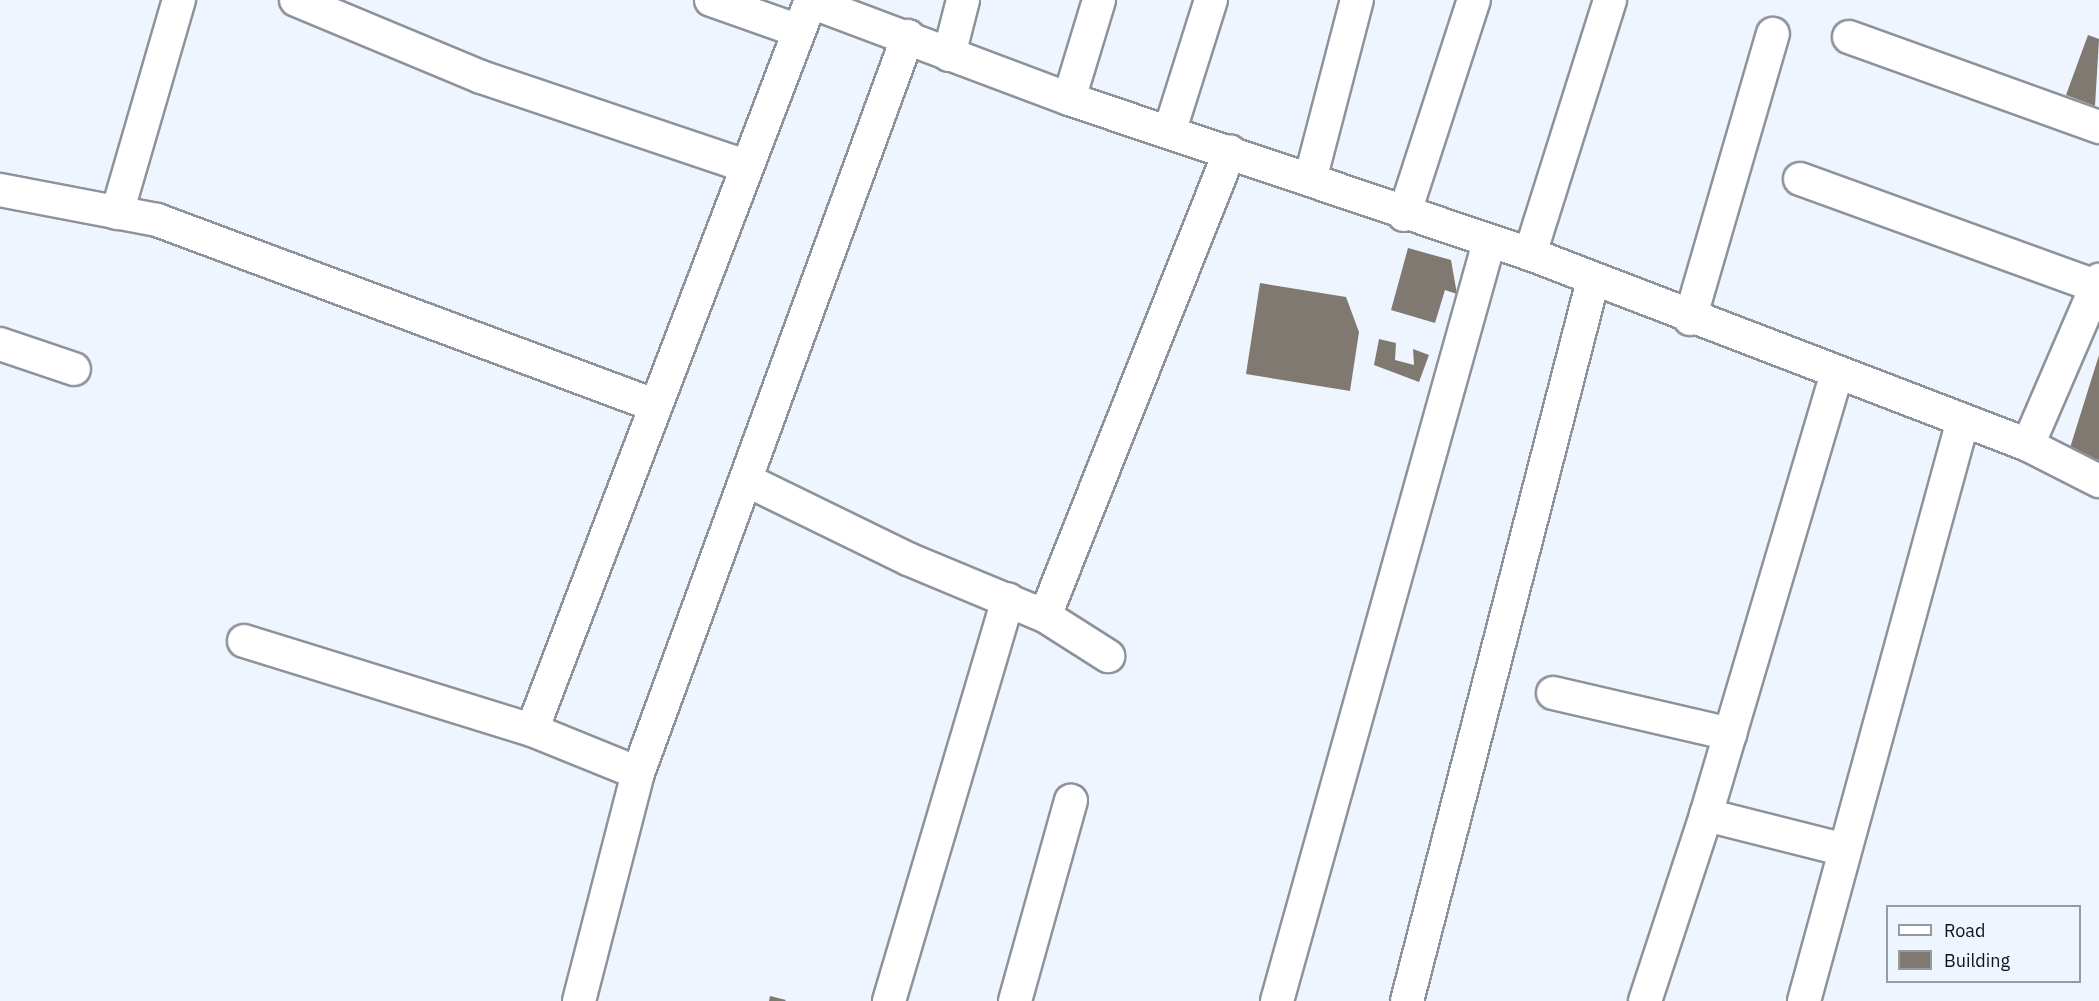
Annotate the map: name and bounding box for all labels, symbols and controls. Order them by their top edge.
legend [1886,905,2081,983]
text: Road [1944,919,1985,942]
text: Building [1944,949,2010,972]

